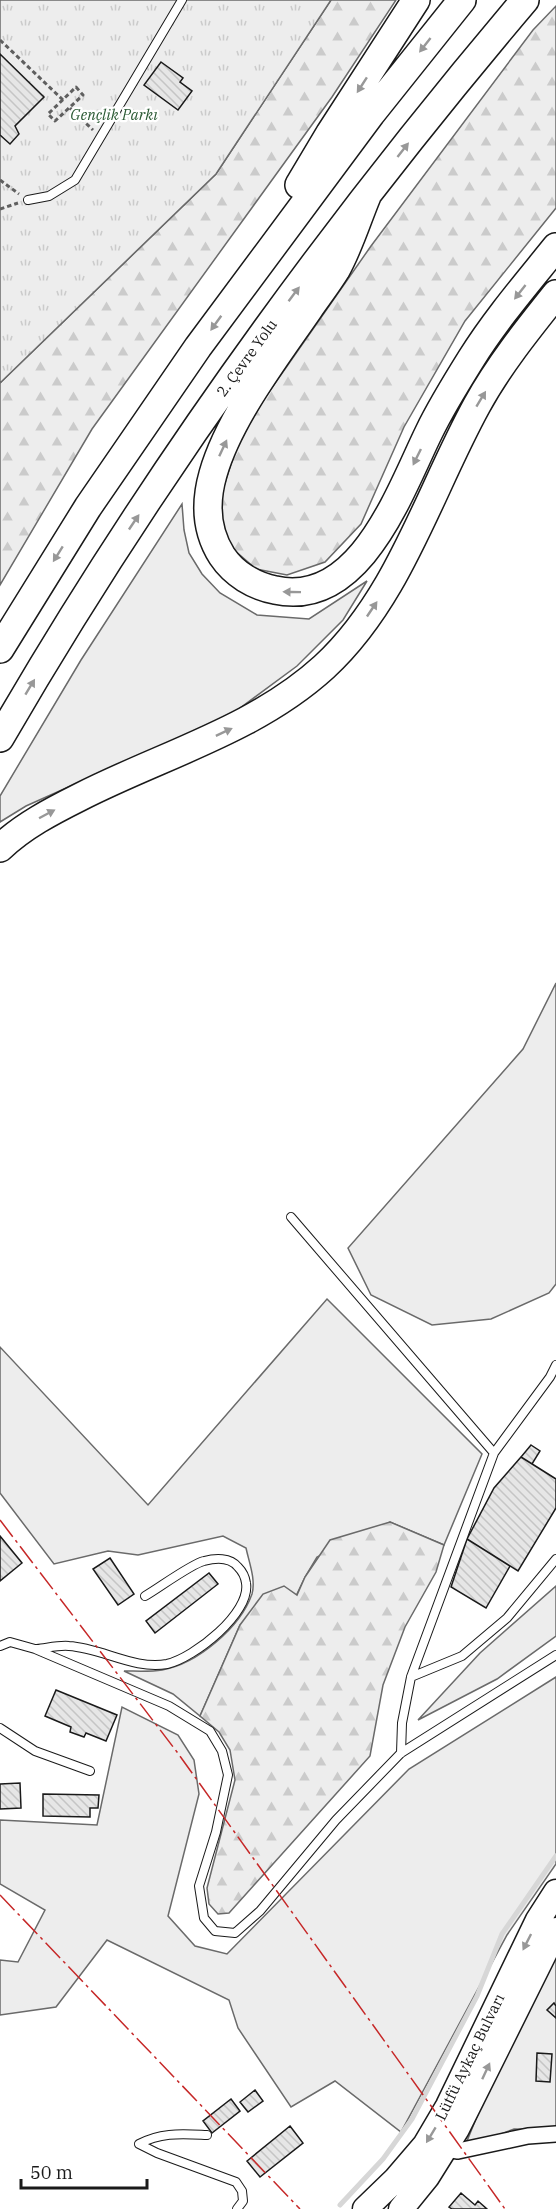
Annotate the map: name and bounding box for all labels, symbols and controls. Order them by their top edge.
one-way arrow [418,37,431,53]
one-way arrow [357,77,368,93]
park label: Gençlik Parkı [70,105,158,124]
one-way arrow [396,142,409,158]
one-way arrow [514,285,526,300]
one-way arrow [287,286,299,301]
street label: 2. Çevre Yolu [212,315,281,400]
one-way arrow [210,316,222,331]
one-way arrow [476,391,487,407]
one-way arrow [218,439,228,457]
one-way arrow [412,449,421,466]
one-way arrow [128,514,139,530]
one-way arrow [53,546,64,562]
one-way arrow [282,587,301,596]
one-way arrow [366,601,378,617]
one-way arrow [24,679,35,695]
one-way arrow [216,727,233,736]
one-way arrow [39,809,56,819]
one-way arrow [522,1934,532,1951]
street label: Lütfü Aykaç Bulvarı [431,1990,509,2123]
one-way arrow [482,2062,491,2079]
one-way arrow [425,2127,436,2143]
scale bar [21,2152,147,2190]
text: 50 m [30,2161,73,2184]

